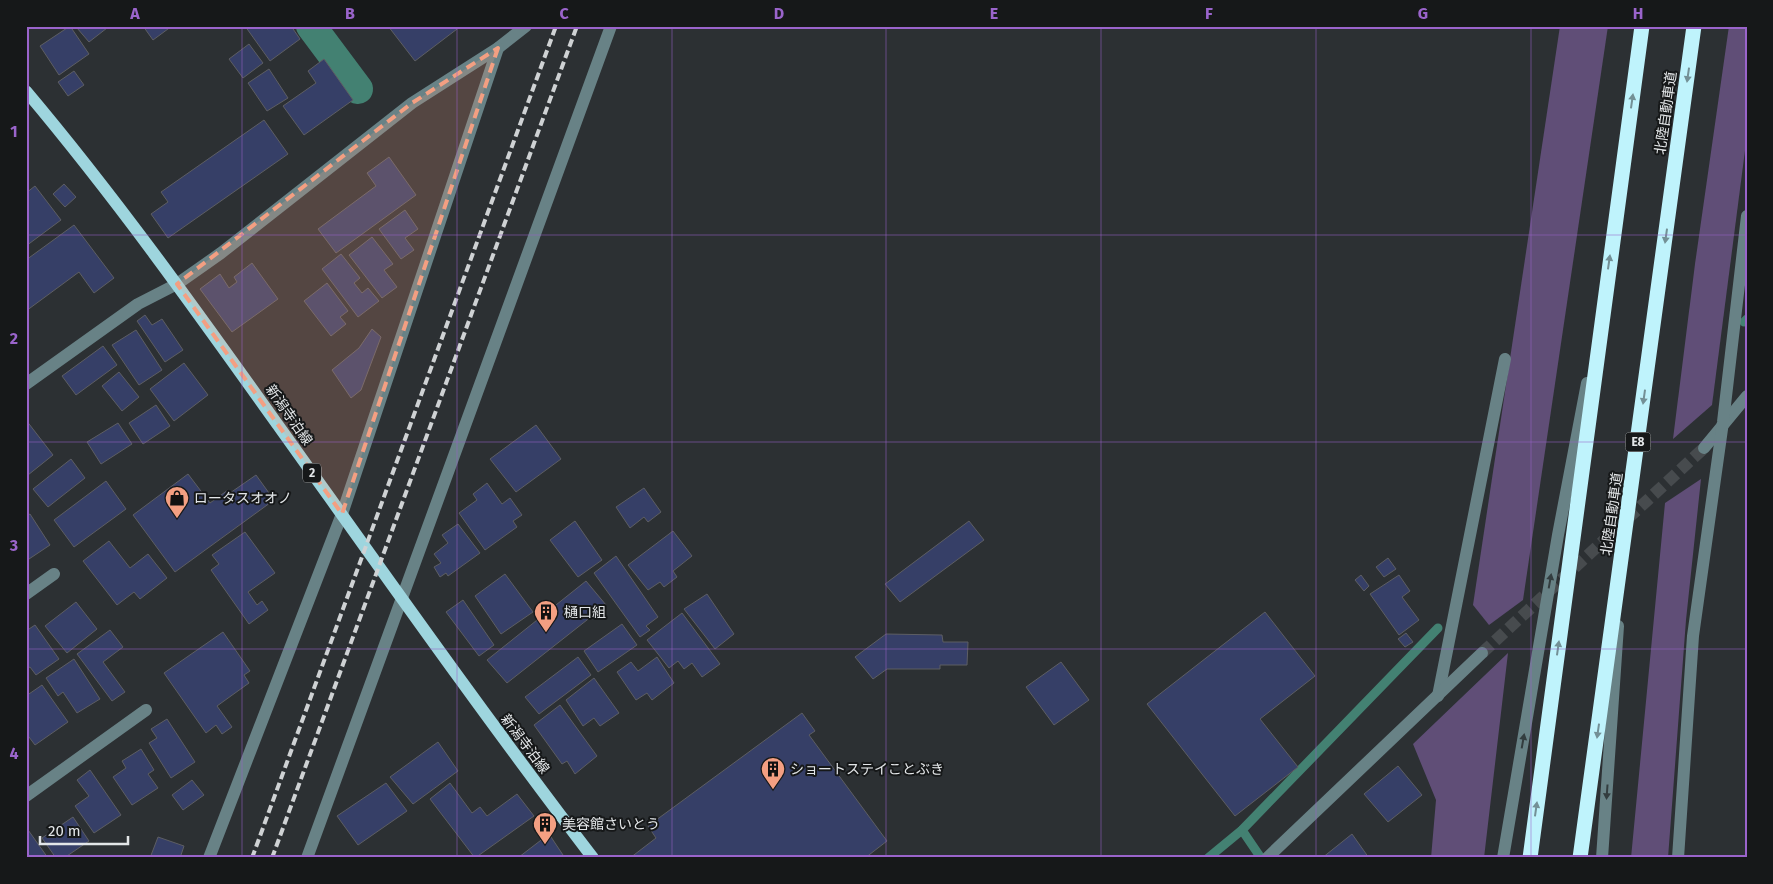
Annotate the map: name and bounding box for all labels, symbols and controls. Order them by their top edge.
text: A [129,4,140,23]
text: B [345,4,355,23]
text: C [559,4,569,23]
text: D [774,4,784,23]
text: E [990,4,998,23]
text: F [1205,4,1213,23]
text: G [1418,4,1428,23]
text: H [1633,4,1643,23]
one-way arrow [1683,67,1691,83]
street label: 北陸自動車道 [1652,70,1680,156]
one-way arrow [1628,92,1636,108]
text: 1 [10,122,18,141]
one-way arrow [1662,228,1670,244]
one-way arrow [1605,253,1613,269]
text: 2 [10,329,18,348]
street label: 新潟寺泊線 [262,381,316,449]
one-way arrow [1640,389,1648,405]
road number: E8 [1626,432,1650,452]
road number: 2 [303,463,321,482]
street label: 北陸自動車道 [1598,471,1626,557]
shop icon: ロータスオオノ [164,485,190,519]
place label: ロータスオオノ [194,490,292,507]
text: 3 [9,536,18,555]
one-way arrow [1547,572,1555,588]
building icon: 樋口組 [533,599,559,633]
place label: 樋口組 [564,604,606,621]
one-way arrow [1554,640,1562,656]
street label: 新潟寺泊線 [497,711,553,777]
one-way arrow [1594,723,1602,739]
one-way arrow [1519,732,1527,748]
text: 4 [9,744,19,763]
building icon: ショートステイことぶき [760,756,786,790]
place label: ショートステイことぶき [790,761,944,778]
one-way arrow [1602,785,1610,801]
one-way arrow [1532,801,1540,817]
building icon: 美容館さいとう [532,811,558,845]
scale bar [40,814,128,846]
place label: 美容館さいとう [562,816,660,833]
text: 20 m [48,822,81,840]

